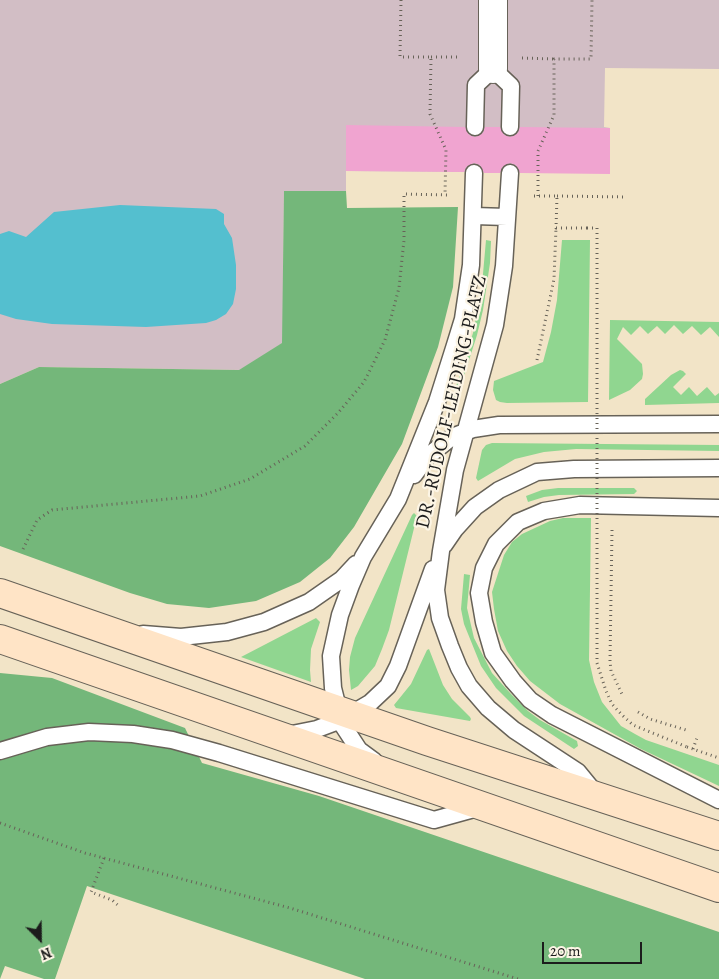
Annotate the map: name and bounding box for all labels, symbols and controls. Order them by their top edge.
street label: DR.-RUDOLF-LEIDING-PLATZ [411,273,493,531]
north arrow [15,914,65,964]
scale bar [544,932,644,964]
text: 20 m [550,941,581,961]
text: N [38,943,54,964]

